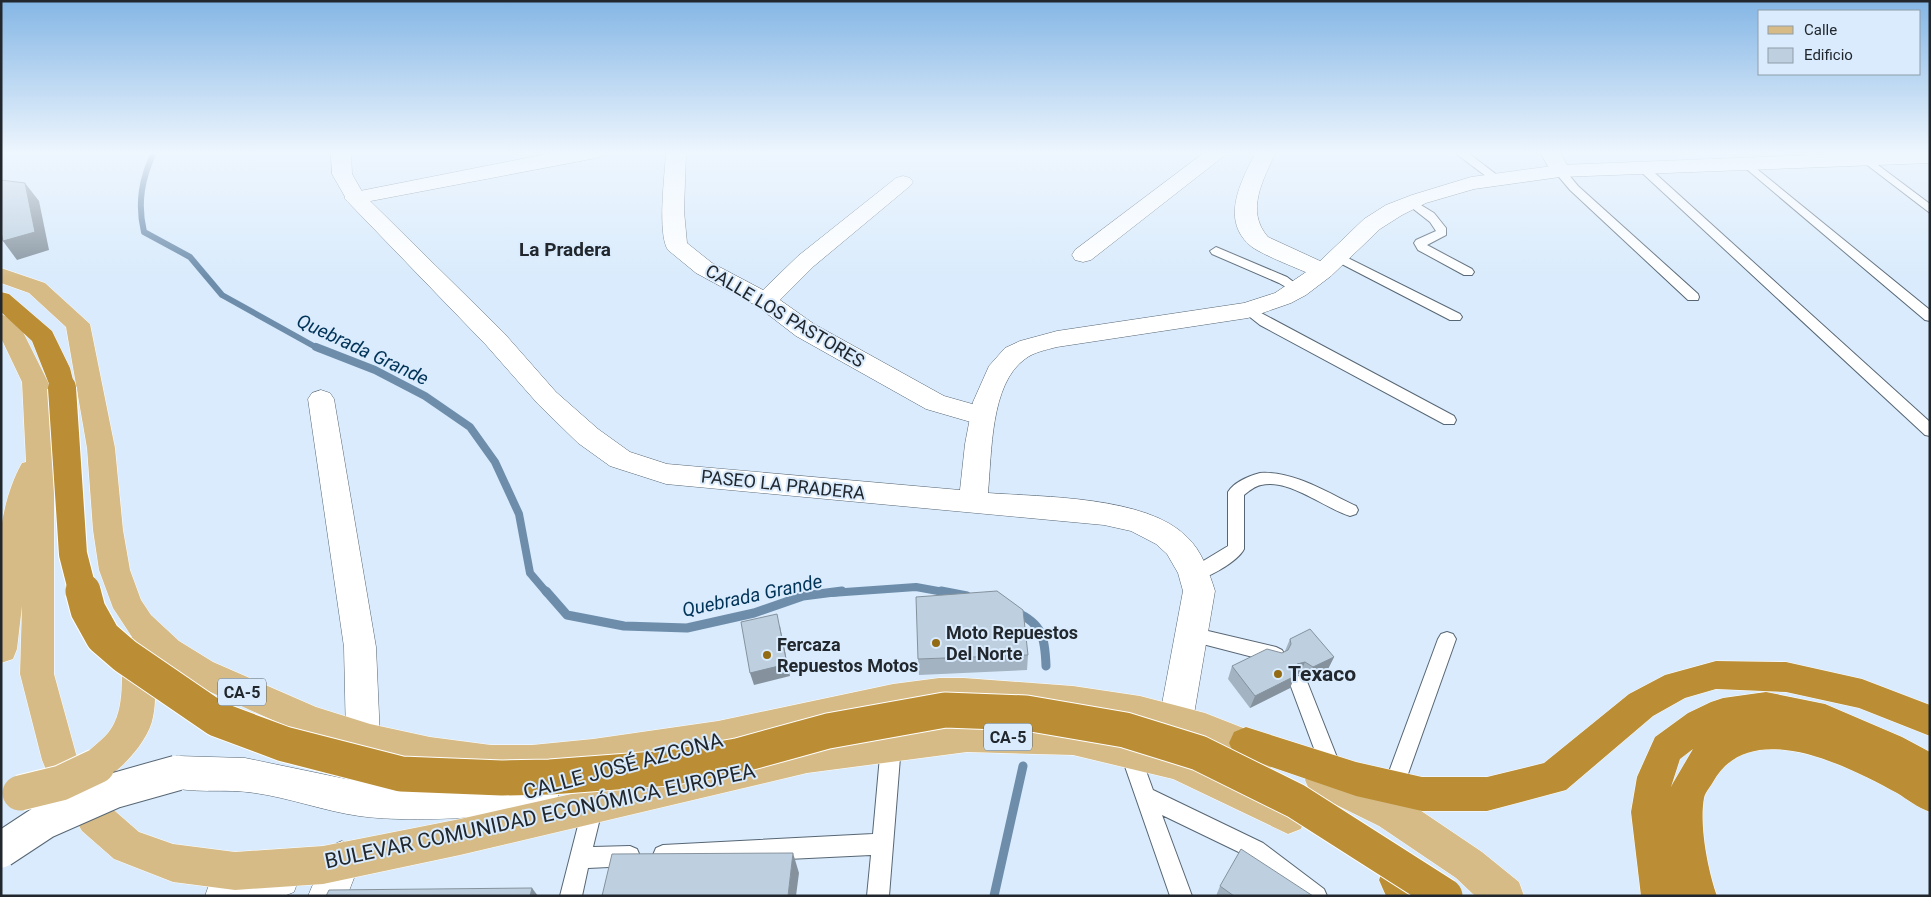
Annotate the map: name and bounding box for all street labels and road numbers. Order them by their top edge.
street label: CALLE LOS PASTORES [702,260,869,372]
street label: PASEO LA PRADERA [700,465,866,504]
road number: CA-5 [218,679,266,706]
road number: CA-5 [984,724,1032,750]
street label: CALLE JOSÉ AZCONA [521,728,726,804]
street label: BULEVAR COMUNIDAD ECONÓMICA EUROPEA [323,759,758,873]

